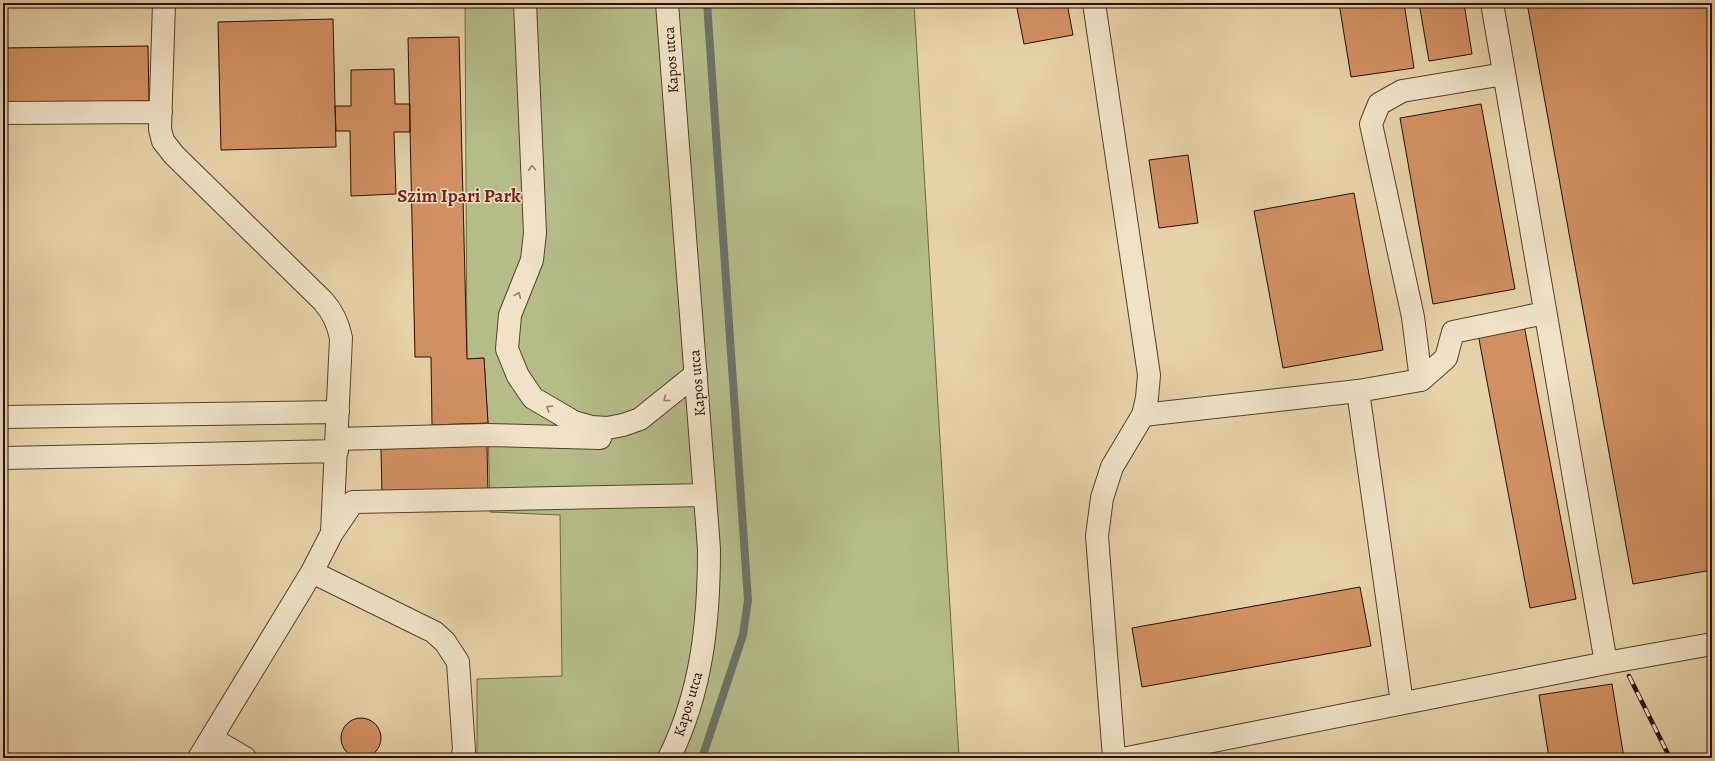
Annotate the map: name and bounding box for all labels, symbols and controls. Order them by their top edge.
street label: Kapos utca [659,26,683,94]
one-way arrow [528,165,537,171]
district label: Szim Ipari Park [397,183,521,209]
one-way arrow [513,292,521,300]
street label: Kapos utca [684,349,710,417]
one-way arrow [663,394,670,401]
one-way arrow [546,405,553,413]
street label: Kapos utca [669,669,707,739]

